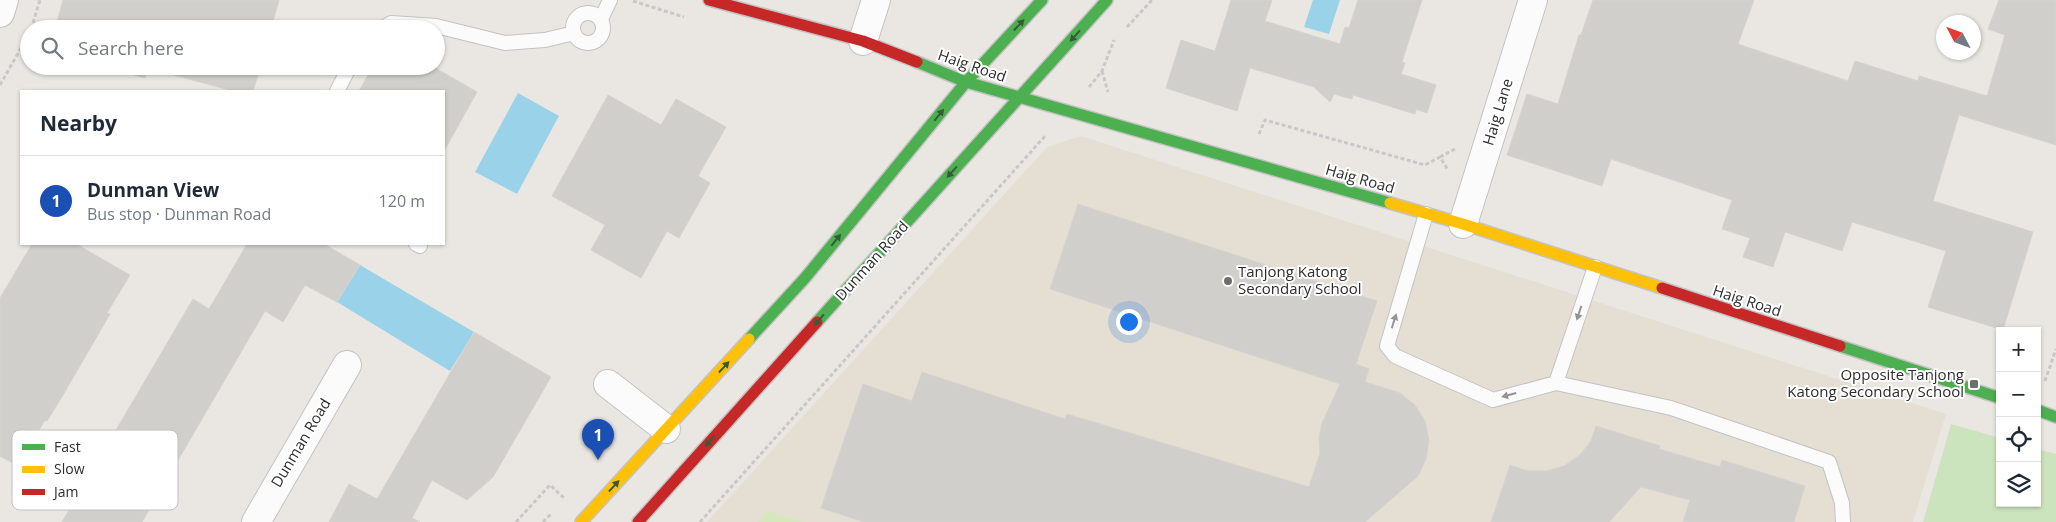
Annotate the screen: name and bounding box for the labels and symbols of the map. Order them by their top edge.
north arrow [1936,15,1981,60]
one-way arrow [1013,20,1025,32]
one-way arrow [1069,30,1080,43]
street label: Haig Road [935,44,1009,86]
street label: Haig Lane [1477,76,1517,148]
one-way arrow [934,108,945,121]
street label: Haig Road [1323,159,1397,197]
one-way arrow [946,166,958,178]
street label: Dunman Road [830,216,912,304]
one-way arrow [831,234,842,247]
place label: Tanjong Katong Secondary School [1238,261,1362,298]
marker: Tanjong Katong Secondary School [1222,275,1234,287]
street label: Haig Road [1710,280,1784,321]
one-way arrow [1575,306,1583,321]
your location [1116,309,1142,335]
one-way arrow [813,314,825,326]
one-way arrow [1391,314,1399,329]
one-way arrow [718,361,730,373]
place label: Opposite Tanjong Katong Secondary School [1787,364,1964,401]
marker: Opposite Tanjong Katong Secondary School [1968,378,1980,390]
one-way arrow [1501,392,1516,400]
street label: Dunman Road [266,394,335,491]
pin: 1 [582,419,614,460]
legend [12,430,178,510]
one-way arrow [705,435,716,448]
text: Fast [54,437,81,456]
text: Slow [54,459,85,478]
one-way arrow [608,481,620,493]
text: Jam [52,482,79,501]

